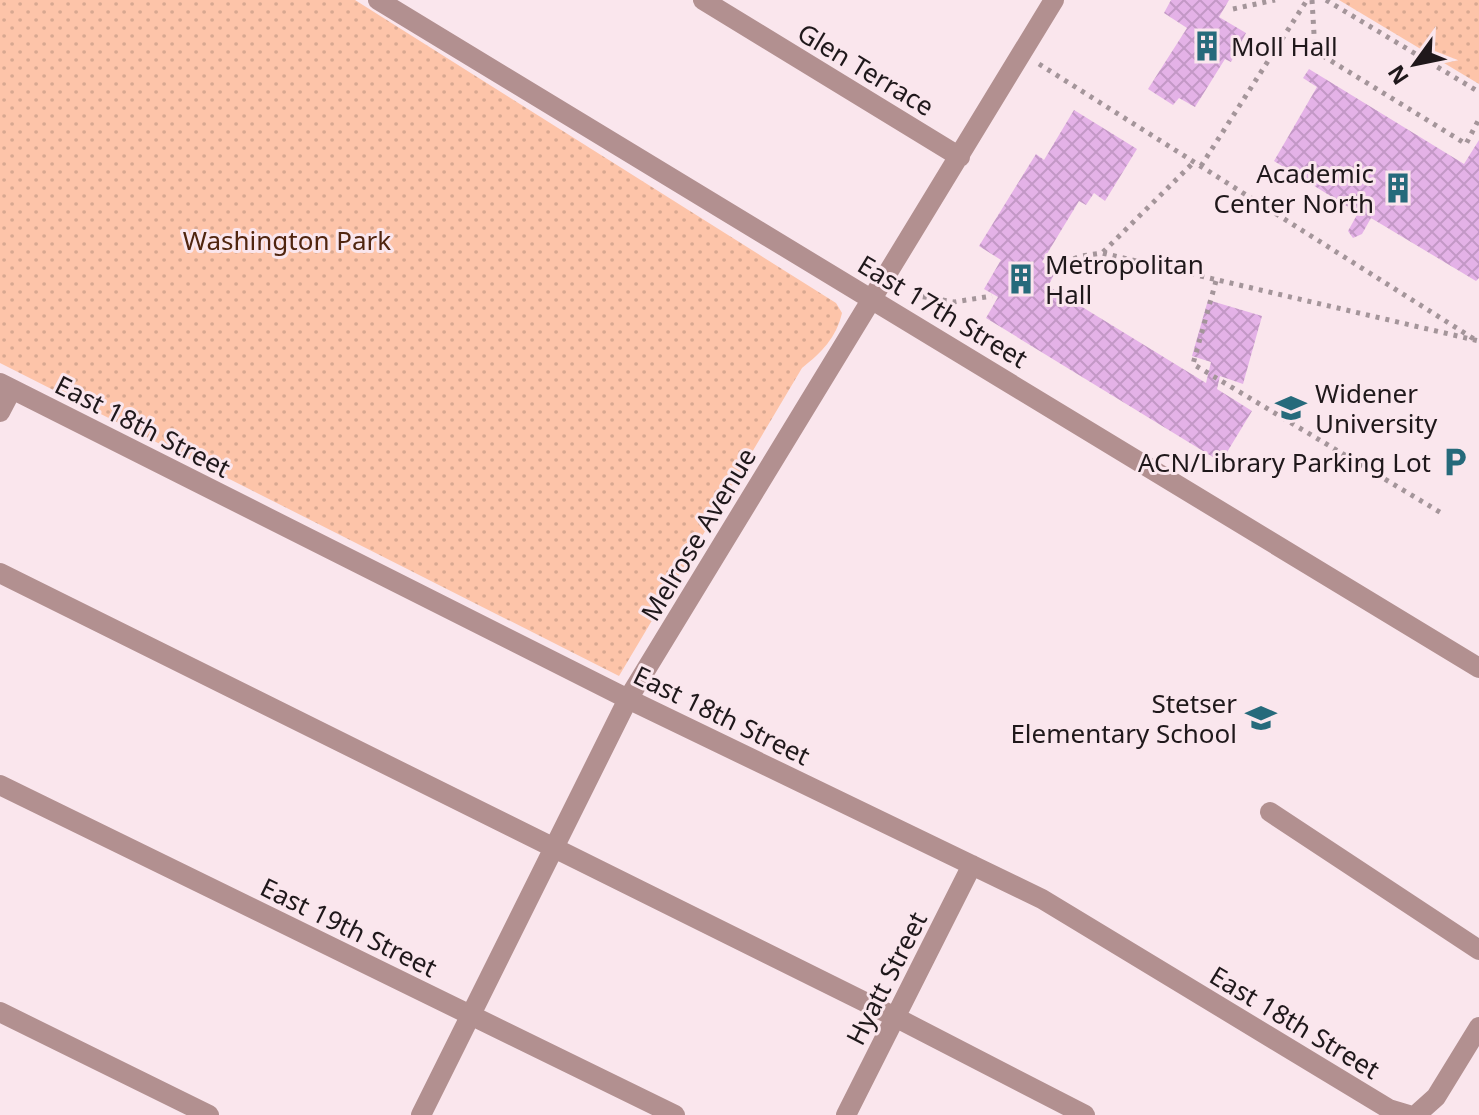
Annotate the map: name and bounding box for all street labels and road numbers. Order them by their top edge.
street label: Glen Terrace [791,14,941,124]
street label: East 17th Street [851,246,1035,376]
street label: East 18th Street [49,366,237,486]
street label: Melrose Avenue [632,441,764,627]
street label: East 18th Street [628,657,816,773]
street label: East 19th Street [255,869,443,985]
street label: Hyatt Street [837,905,935,1051]
street label: East 18th Street [1203,957,1387,1087]

